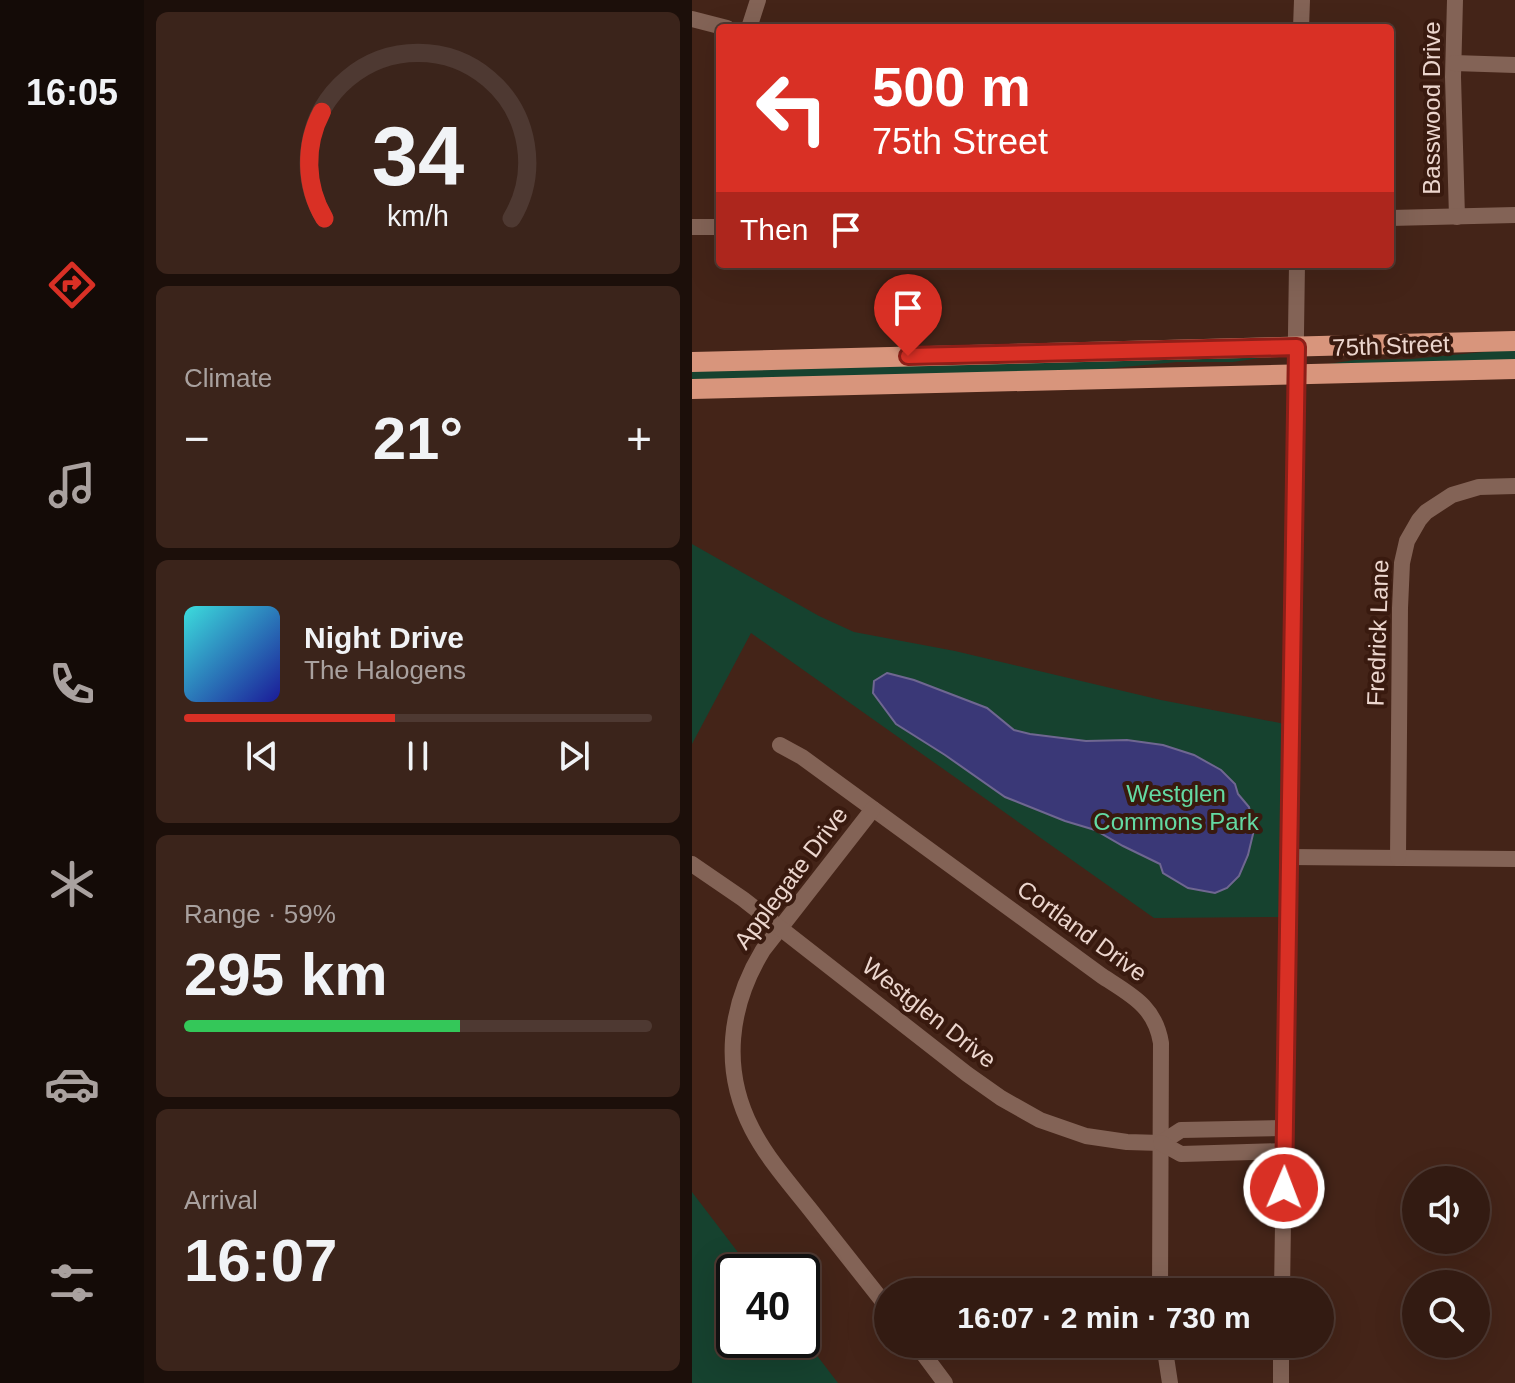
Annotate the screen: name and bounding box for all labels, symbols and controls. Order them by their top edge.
street label: Basswood Drive [1418,21,1445,195]
text: 500 m [872,55,1031,118]
icon: left [740,56,844,160]
text: 16:05 [26,72,118,113]
text: 34 [372,110,464,203]
text: 75th Street [872,121,1048,162]
text: km/h [387,200,449,232]
icon: arrive [824,208,868,252]
text: Then [740,213,808,246]
icon: directions [44,257,100,313]
pin [874,274,942,356]
icon: arrive [886,286,930,330]
street label: 75th Street [1332,330,1450,361]
text: Climate [184,363,272,393]
text: 21° [373,405,463,472]
text: − [184,414,210,463]
text: + [626,414,652,463]
icon: music [44,457,100,513]
street label: Fredrick Lane [1361,559,1394,707]
text: Night Drive [304,621,464,654]
text: The Halogens [304,655,466,685]
icon: phone [44,656,100,712]
icon: previous [240,734,284,778]
icon: pause [396,734,440,778]
icon: next [552,734,596,778]
park label: Westglen Commons Park [1093,780,1260,835]
street label: Applegate Drive [728,801,853,954]
icon: climate [44,856,100,912]
street label: Cortland Drive [1012,875,1152,987]
text: Range · 59% [184,899,336,929]
text: 295 km [184,941,388,1008]
street label: Westglen Drive [857,952,1002,1073]
icon: car [44,1056,100,1112]
position arrow [1242,1146,1326,1230]
map controls [1402,1166,1490,1358]
button: sound [1402,1166,1490,1254]
text: Arrival [184,1185,258,1215]
text: 16:07 [184,1227,337,1294]
speed limit sign: 40 [716,1254,820,1358]
icon: filters [44,1255,100,1311]
button: search [1402,1270,1490,1358]
text: 16:07 · 2 min · 730 m [957,1301,1251,1334]

